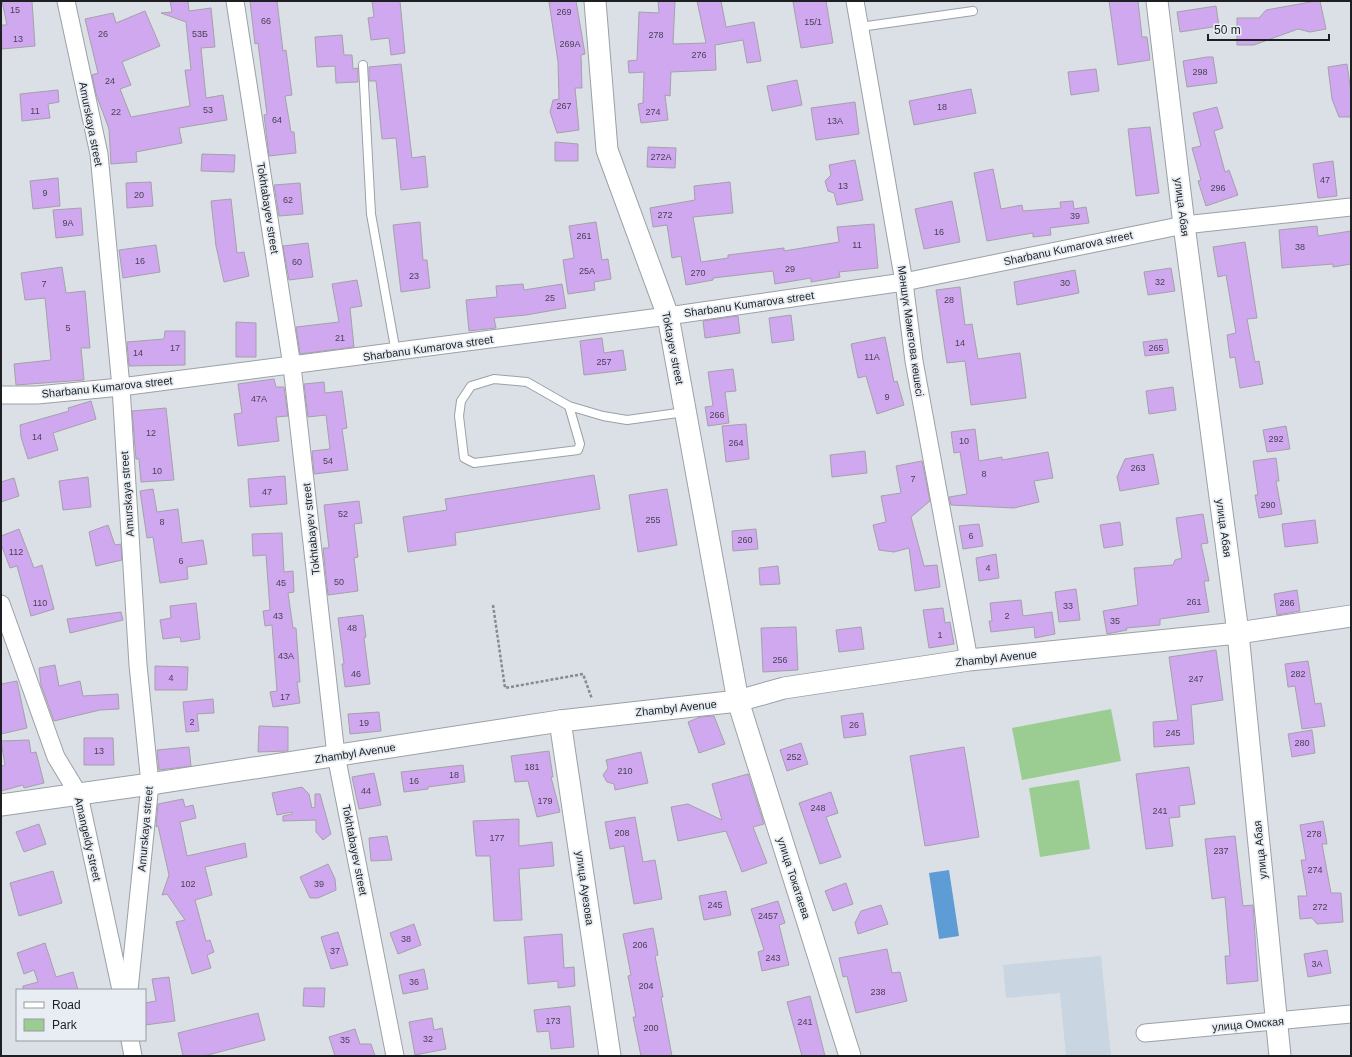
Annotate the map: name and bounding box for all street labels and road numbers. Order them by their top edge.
street label: Amurskaya street [77,81,105,167]
street label: Tokhtabayev street [255,161,281,255]
street label: улица Абая [1172,177,1192,237]
street label: Sharbanu Kumarova street [1002,228,1134,268]
street label: Мәншүк Мәметова көшесі [896,265,926,397]
street label: Sharbanu Kumarova street [683,289,815,319]
street label: Toktayev street [660,311,686,385]
street label: Sharbanu Kumarova street [362,333,494,363]
street label: Sharbanu Kumarova street [41,374,173,400]
street label: Amurskaya street [118,451,136,537]
street label: Tokhtabayev street [300,482,322,576]
street label: улица Абая [1214,498,1234,558]
street label: Zhambyl Avenue [955,648,1037,668]
street label: Zhambyl Avenue [635,698,717,718]
street label: Zhambyl Avenue [314,741,396,765]
street label: Amurskaya street [135,786,155,872]
street label: Amangeldy street [73,796,103,882]
street label: Tokhtabayev street [340,804,370,896]
street label: улица Абая [1251,820,1269,880]
street label: улица Токатаева [775,836,813,921]
street label: улица Ауезова [574,850,596,927]
street label: улица Омская [1212,1015,1284,1033]

